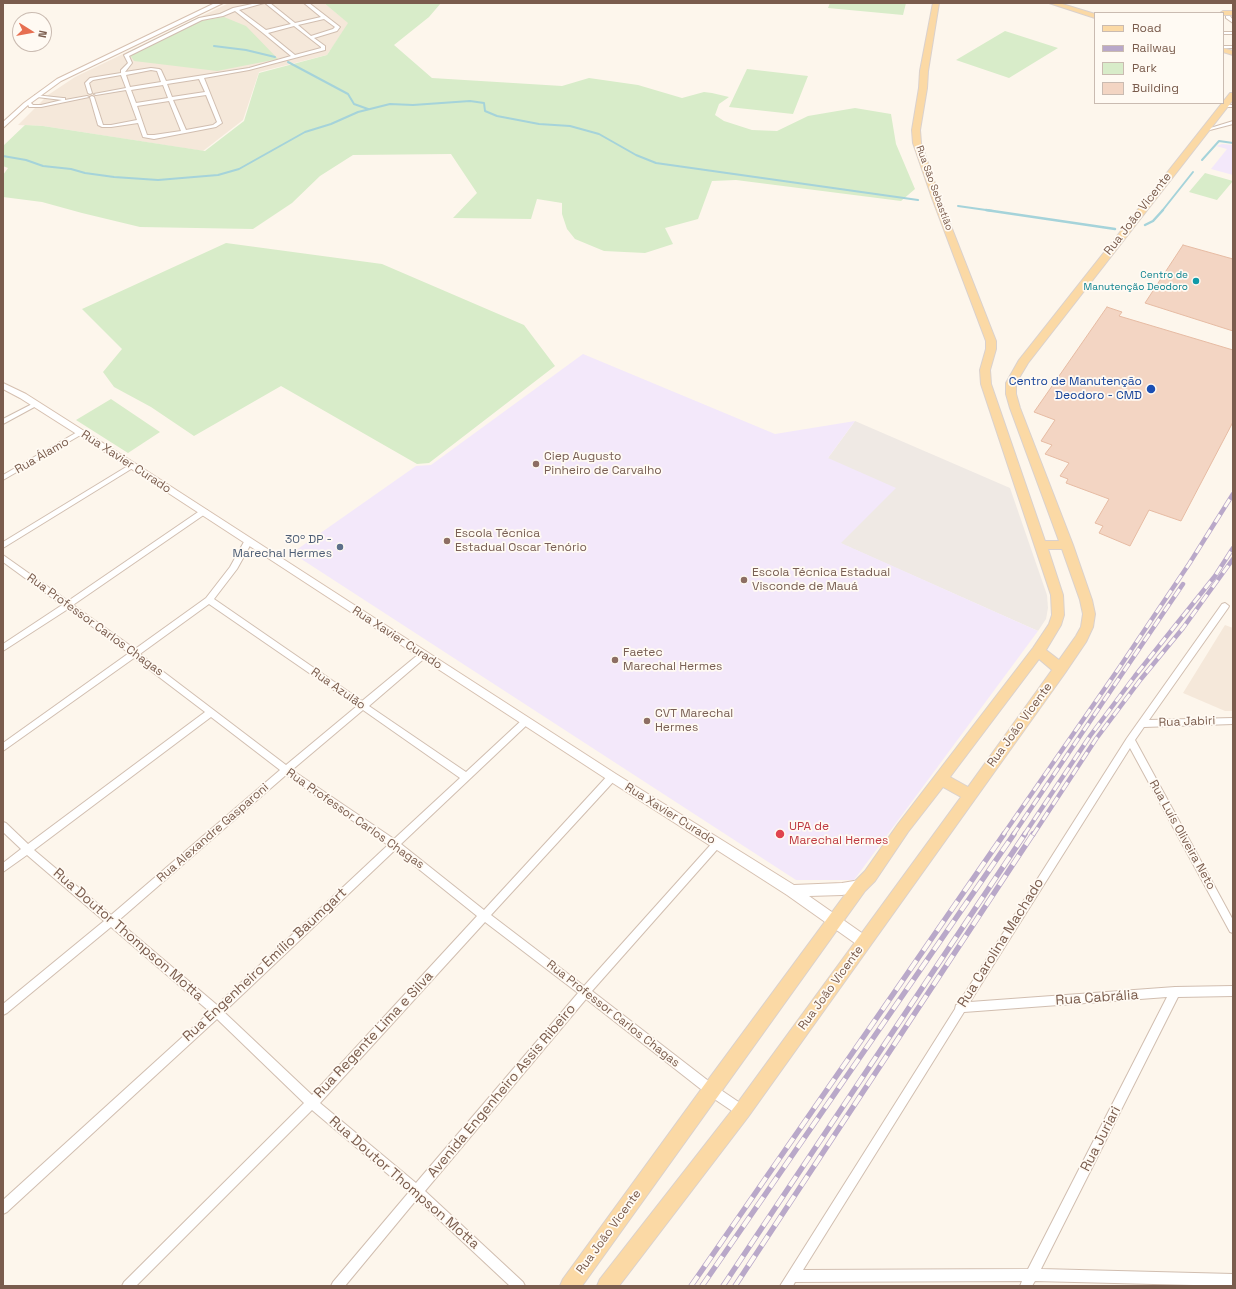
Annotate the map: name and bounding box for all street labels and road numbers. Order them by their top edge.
street label: Rua São Sebastião [913,144,955,232]
street label: Rua João Vicente [1101,170,1175,258]
street label: Rua Xavier Curado [78,428,174,496]
street label: Rua Álamo [12,435,72,477]
street label: Rua Professor Carlos Chagas [24,571,166,679]
street label: Rua Xavier Curado [349,604,445,672]
street label: Rua Azulão [308,665,368,713]
street label: Rua João Vicente [985,680,1055,770]
street label: Rua Jabiri [1158,714,1216,730]
street label: Rua Professor Carlos Chagas [283,766,427,872]
street label: Rua Luís Oliveira Neto [1146,778,1218,892]
street label: Rua Xavier Curado [622,780,718,848]
street label: Rua Alexandre Gasparoni [154,781,272,885]
street label: Rua Doutor Thompson Motta [49,865,207,1005]
street label: Rua Carolina Machado [954,875,1048,1011]
street label: Rua Engenheiro Emílio Baumgart [180,885,350,1045]
street label: Rua João Vicente [796,943,866,1033]
street label: Rua Professor Carlos Chagas [544,958,682,1070]
street label: Rua Regente Lima e Silva [311,968,437,1102]
street label: Rua Cabrália [1055,987,1139,1009]
street label: Avenida Engenheiro Assis Ribeiro [424,1001,580,1181]
street label: Rua Juriari [1077,1104,1125,1174]
street label: Rua Doutor Thompson Motta [325,1113,483,1253]
street label: Rua João Vicente [574,1187,644,1277]

